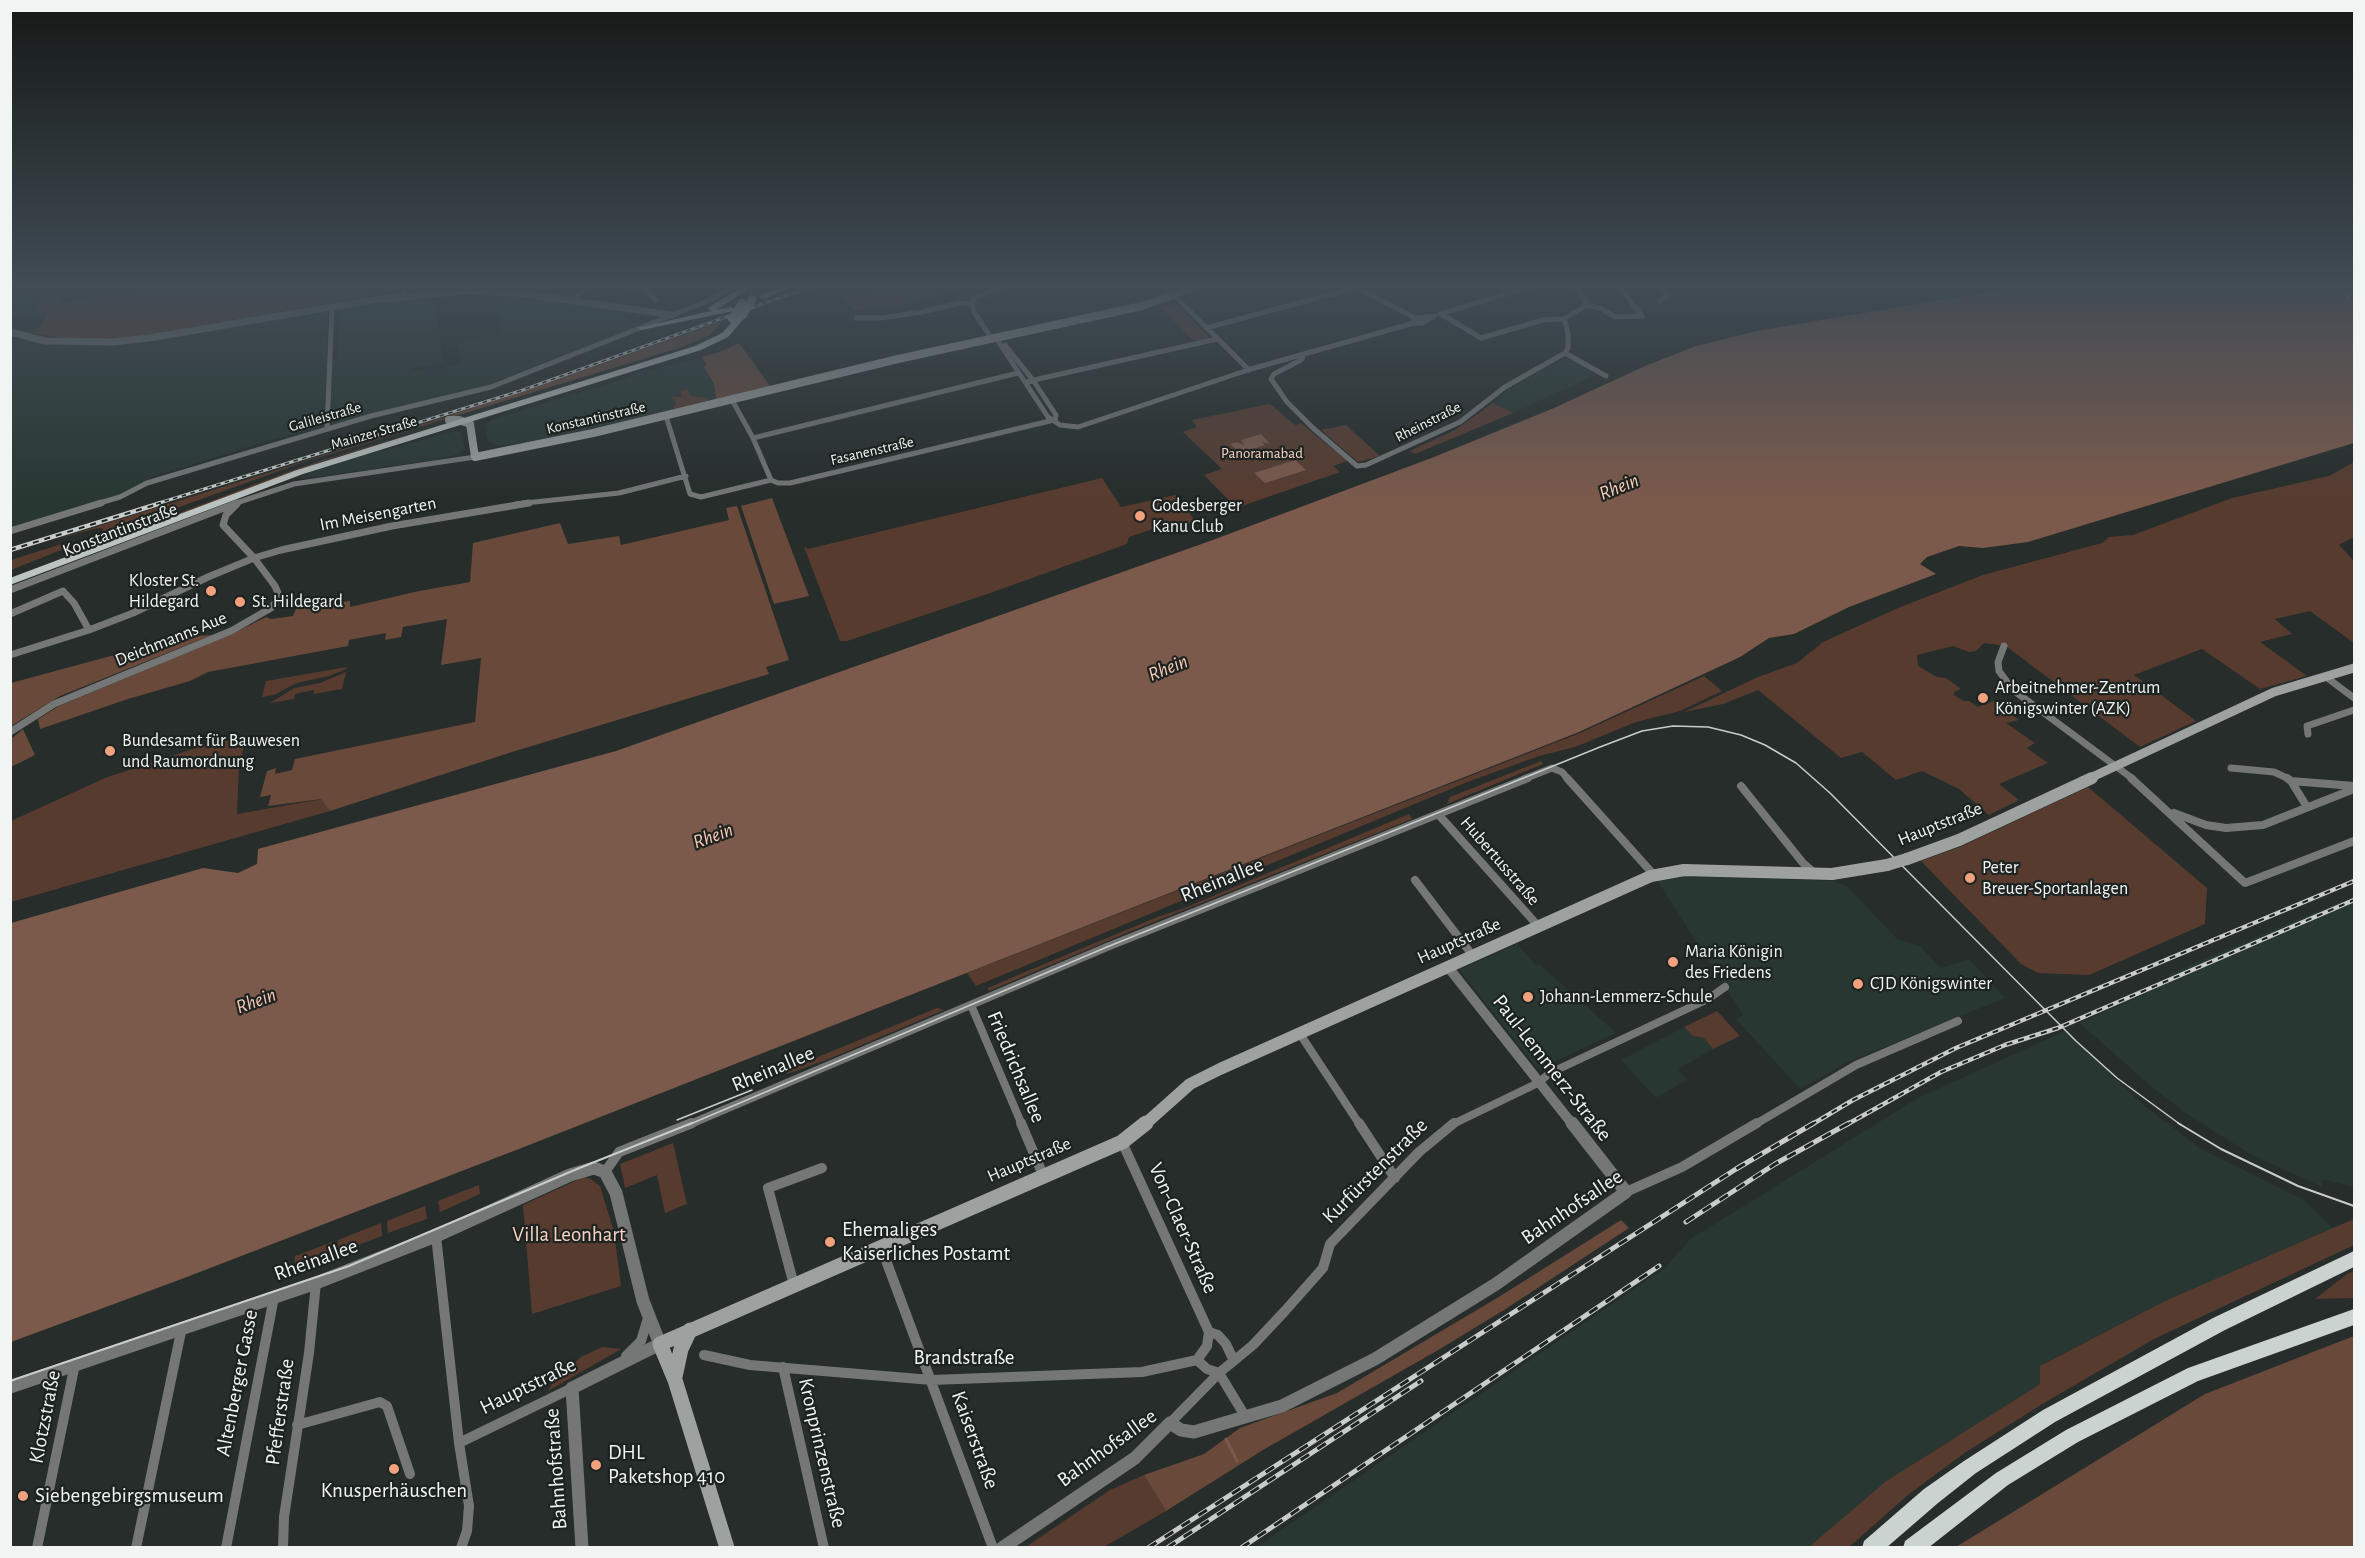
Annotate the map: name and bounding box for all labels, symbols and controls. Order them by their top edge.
street label: Galileistraße [287,398,363,436]
street label: Konstantinstraße [545,398,647,438]
street label: Rheinstraße [1392,398,1464,446]
street label: Mainzer Straße [329,412,419,454]
street label: Fasanenstraße [829,433,915,469]
park label: Panoramabad [1221,444,1303,462]
water label: Rhein [1595,468,1643,506]
street label: Im Meisengarten [318,492,438,536]
place label: Godesberger Kanu Club [1152,495,1242,538]
street label: Konstantinstraße [60,498,180,562]
marker: Godesberger Kanu Club [1133,509,1147,523]
place label: Kloster St. Hildegard [129,570,199,612]
marker: Kloster St. Hildegard [204,584,218,598]
place label: St. Hildegard [252,591,343,613]
marker: St. Hildegard [233,595,247,609]
street label: Deichmanns Aue [112,607,230,671]
water label: Rhein [1144,649,1192,687]
place label: Arbeitnehmer-Zentrum Königswinter (AZK) [1995,677,2160,720]
marker: Arbeitnehmer-Zentrum Königswinter (AZK) [1976,691,1990,705]
place label: Bundesamt für Bauwesen und Raumordnung [122,730,300,772]
marker: Bundesamt für Bauwesen und Raumordnung [103,744,117,758]
street label: Hauptstraße [1895,797,1985,851]
street label: Hubertusstraße [1455,812,1545,910]
water label: Rhein [690,818,736,854]
street label: Rheinallee [1177,852,1267,908]
place label: Peter Breuer-Sportanlagen [1982,857,2128,900]
marker: Peter Breuer-Sportanlagen [1963,871,1977,885]
street label: Hauptstraße [1414,913,1504,969]
place label: Maria Königin des Friedens [1685,941,1783,984]
marker: Maria Königin des Friedens [1666,955,1680,969]
place label: CJD Königswinter [1870,973,1992,995]
marker: CJD Königswinter [1851,977,1865,991]
water label: Rhein [233,983,279,1019]
place label: Johann-Lemmerz-Schule [1540,986,1712,1008]
street label: Paul-Lemmerz-Straße [1487,990,1617,1146]
marker: Johann-Lemmerz-Schule [1521,990,1535,1004]
street label: Friedrichsallee [981,1007,1051,1127]
street label: Rheinallee [728,1040,818,1098]
street label: Kurfürstenstraße [1317,1113,1433,1229]
street label: Hauptstraße [984,1133,1074,1187]
street label: Von-Claer-Straße [1143,1159,1223,1297]
street label: Bahnhofsallee [1516,1164,1628,1250]
place label: Ehemaliges Kaiserliches Postamt [842,1217,1010,1267]
park label: Villa Leonhart [512,1222,626,1248]
street label: Rheinallee [271,1233,361,1287]
marker: Ehemaliges Kaiserliches Postamt [823,1235,837,1249]
street label: Altenberger Gasse [210,1307,264,1459]
street label: Brandstraße [914,1345,1014,1371]
street label: Hauptstraße [476,1352,580,1420]
street label: Pfefferstraße [260,1357,300,1467]
street label: Klotzstraße [24,1368,66,1466]
street label: Kronprinzenstraße [793,1376,851,1530]
street label: Kaiserstraße [946,1388,1004,1492]
street label: Bahnhofsallee [1052,1403,1162,1493]
street label: Bahnhofstraße [539,1407,573,1531]
place label: DHL Paketshop 410 [608,1440,725,1490]
marker: DHL Paketshop 410 [589,1458,603,1472]
marker: Knusperhäuschen [387,1462,401,1476]
place label: Knusperhäuschen [321,1478,467,1504]
place label: Siebengebirgsmuseum [35,1483,224,1509]
marker: Siebengebirgsmuseum [16,1489,30,1503]

